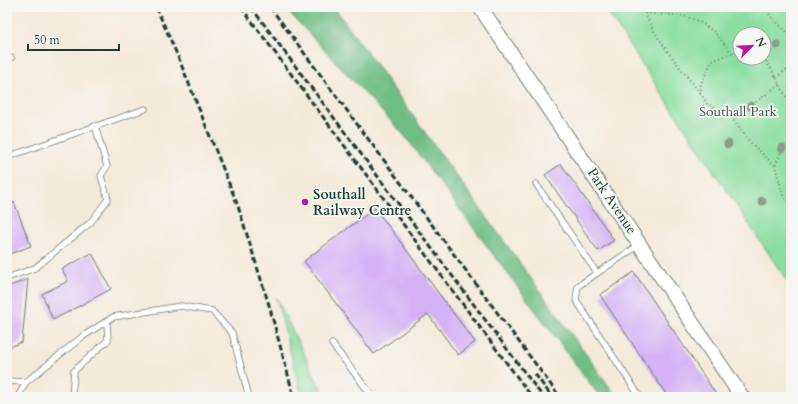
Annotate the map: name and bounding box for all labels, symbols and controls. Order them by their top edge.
scale bar [28,26,119,52]
north arrow [732,26,772,66]
text: 50 m [34,32,61,48]
text: N [752,35,770,50]
park label: Southall Park [699,102,778,121]
street label: Park Avenue [583,164,641,238]
place label: Southall Railway Centre [313,185,412,220]
marker: Southall Railway Centre [300,197,310,207]

